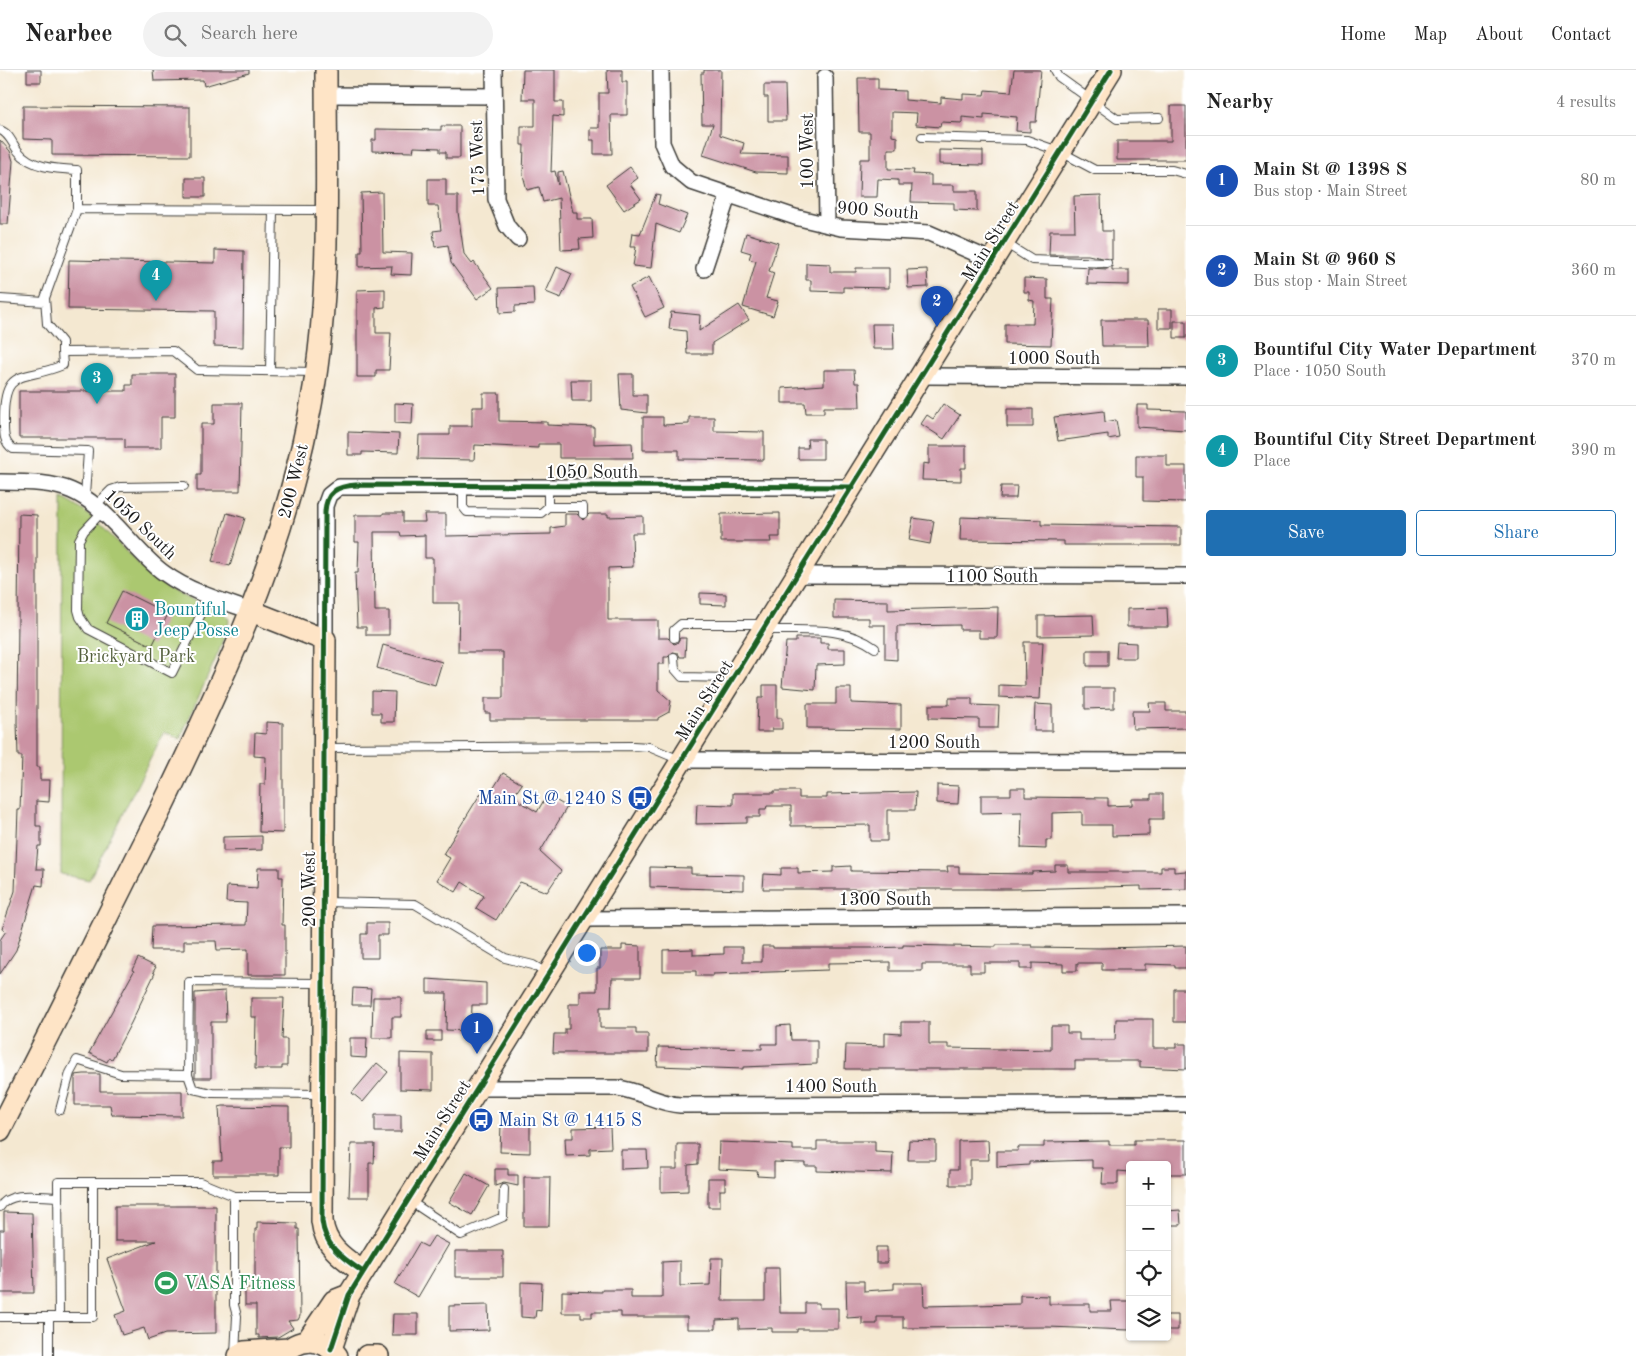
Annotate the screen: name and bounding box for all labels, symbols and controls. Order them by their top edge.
search box [143,12,493,57]
icon: search [161,21,189,49]
text: Nearbee [25,23,113,47]
text: Search here [201,25,298,44]
text: Home [1340,26,1386,44]
text: Map [1414,26,1447,44]
text: About [1475,26,1523,44]
text: Contact [1551,26,1611,44]
text: Nearby [1206,92,1274,113]
text: 4 results [1556,95,1616,111]
street label: 100 West [799,113,817,189]
street label: 175 West [468,120,488,196]
text: Main St @ 1398 S [1253,161,1407,180]
text: 1 [1217,173,1227,189]
text: 80 m [1580,173,1616,189]
text: Bus stop · Main Street [1253,184,1407,200]
street label: Main Street [959,198,1023,285]
street label: 900 South [836,199,920,223]
text: Main St @ 960 S [1253,251,1396,270]
pin: 4 [140,260,172,301]
text: 2 [1217,263,1227,279]
text: 360 m [1571,263,1616,279]
text: Bus stop · Main Street [1253,274,1407,290]
pin: 2 [921,286,953,327]
text: Bountiful City Water Department [1253,341,1537,360]
street label: 1000 South [1008,350,1101,368]
text: 3 [1217,353,1227,369]
text: 370 m [1571,353,1616,369]
pin: 3 [81,363,113,404]
text: Place · 1050 South [1253,364,1386,380]
text: Bountiful City Street Department [1253,431,1536,450]
street label: 200 West [276,442,312,520]
text: 4 [1217,443,1227,459]
text: 390 m [1571,443,1616,459]
text: Place [1253,454,1290,470]
street label: 1050 South [546,464,639,482]
street label: 1050 South [101,486,180,563]
button: Save [1206,510,1406,556]
button: Share [1416,510,1616,556]
street label: 1100 South [946,568,1039,586]
place label: Bountiful Jeep Posse [154,601,239,640]
building icon: Bountiful Jeep Posse [124,606,150,632]
park label: Brickyard Park [77,648,195,666]
street label: Main Street [673,657,737,744]
street label: 1200 South [888,734,981,752]
bus stop icon: Main St @ 1240 S [627,785,653,811]
place label: Main St @ 1240 S [478,790,622,808]
street label: 200 West [301,851,319,927]
street label: 1300 South [839,891,932,909]
your location [574,940,600,966]
pin: 1 [461,1013,493,1054]
street label: Main Street [411,1077,475,1164]
street label: 1400 South [785,1078,878,1096]
bus stop icon: Main St @ 1415 S [468,1107,494,1133]
place label: Main St @ 1415 S [498,1112,642,1130]
map controls [1126,1161,1171,1341]
button: + [1126,1161,1171,1206]
button: − [1126,1206,1171,1251]
button: locate [1126,1251,1171,1296]
sports icon: VASA Fitness [153,1270,179,1296]
place label: VASA Fitness [184,1275,296,1293]
button: layers [1126,1296,1171,1341]

